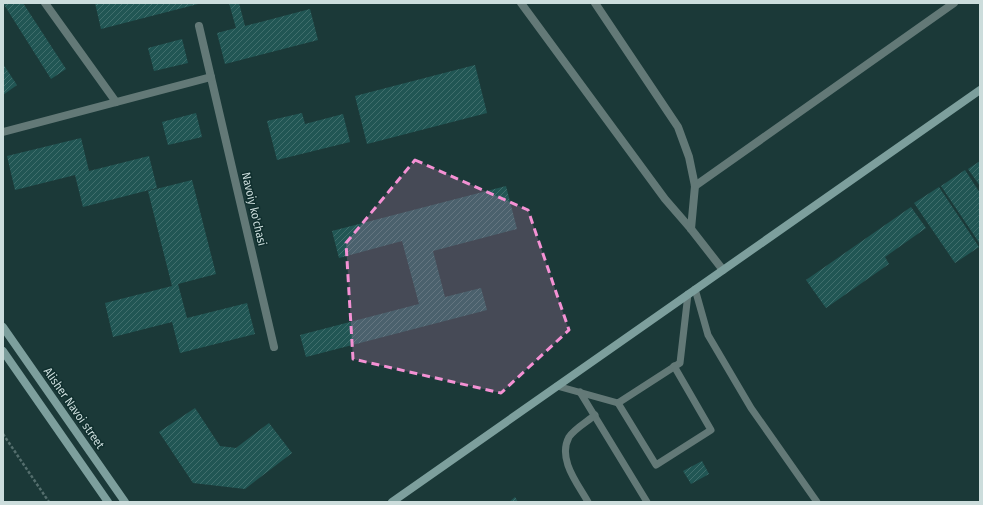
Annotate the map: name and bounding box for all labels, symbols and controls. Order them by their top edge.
street label: Navoiy ko'chasi [239,171,269,247]
street label: Alisher Navoi street [41,365,107,451]

